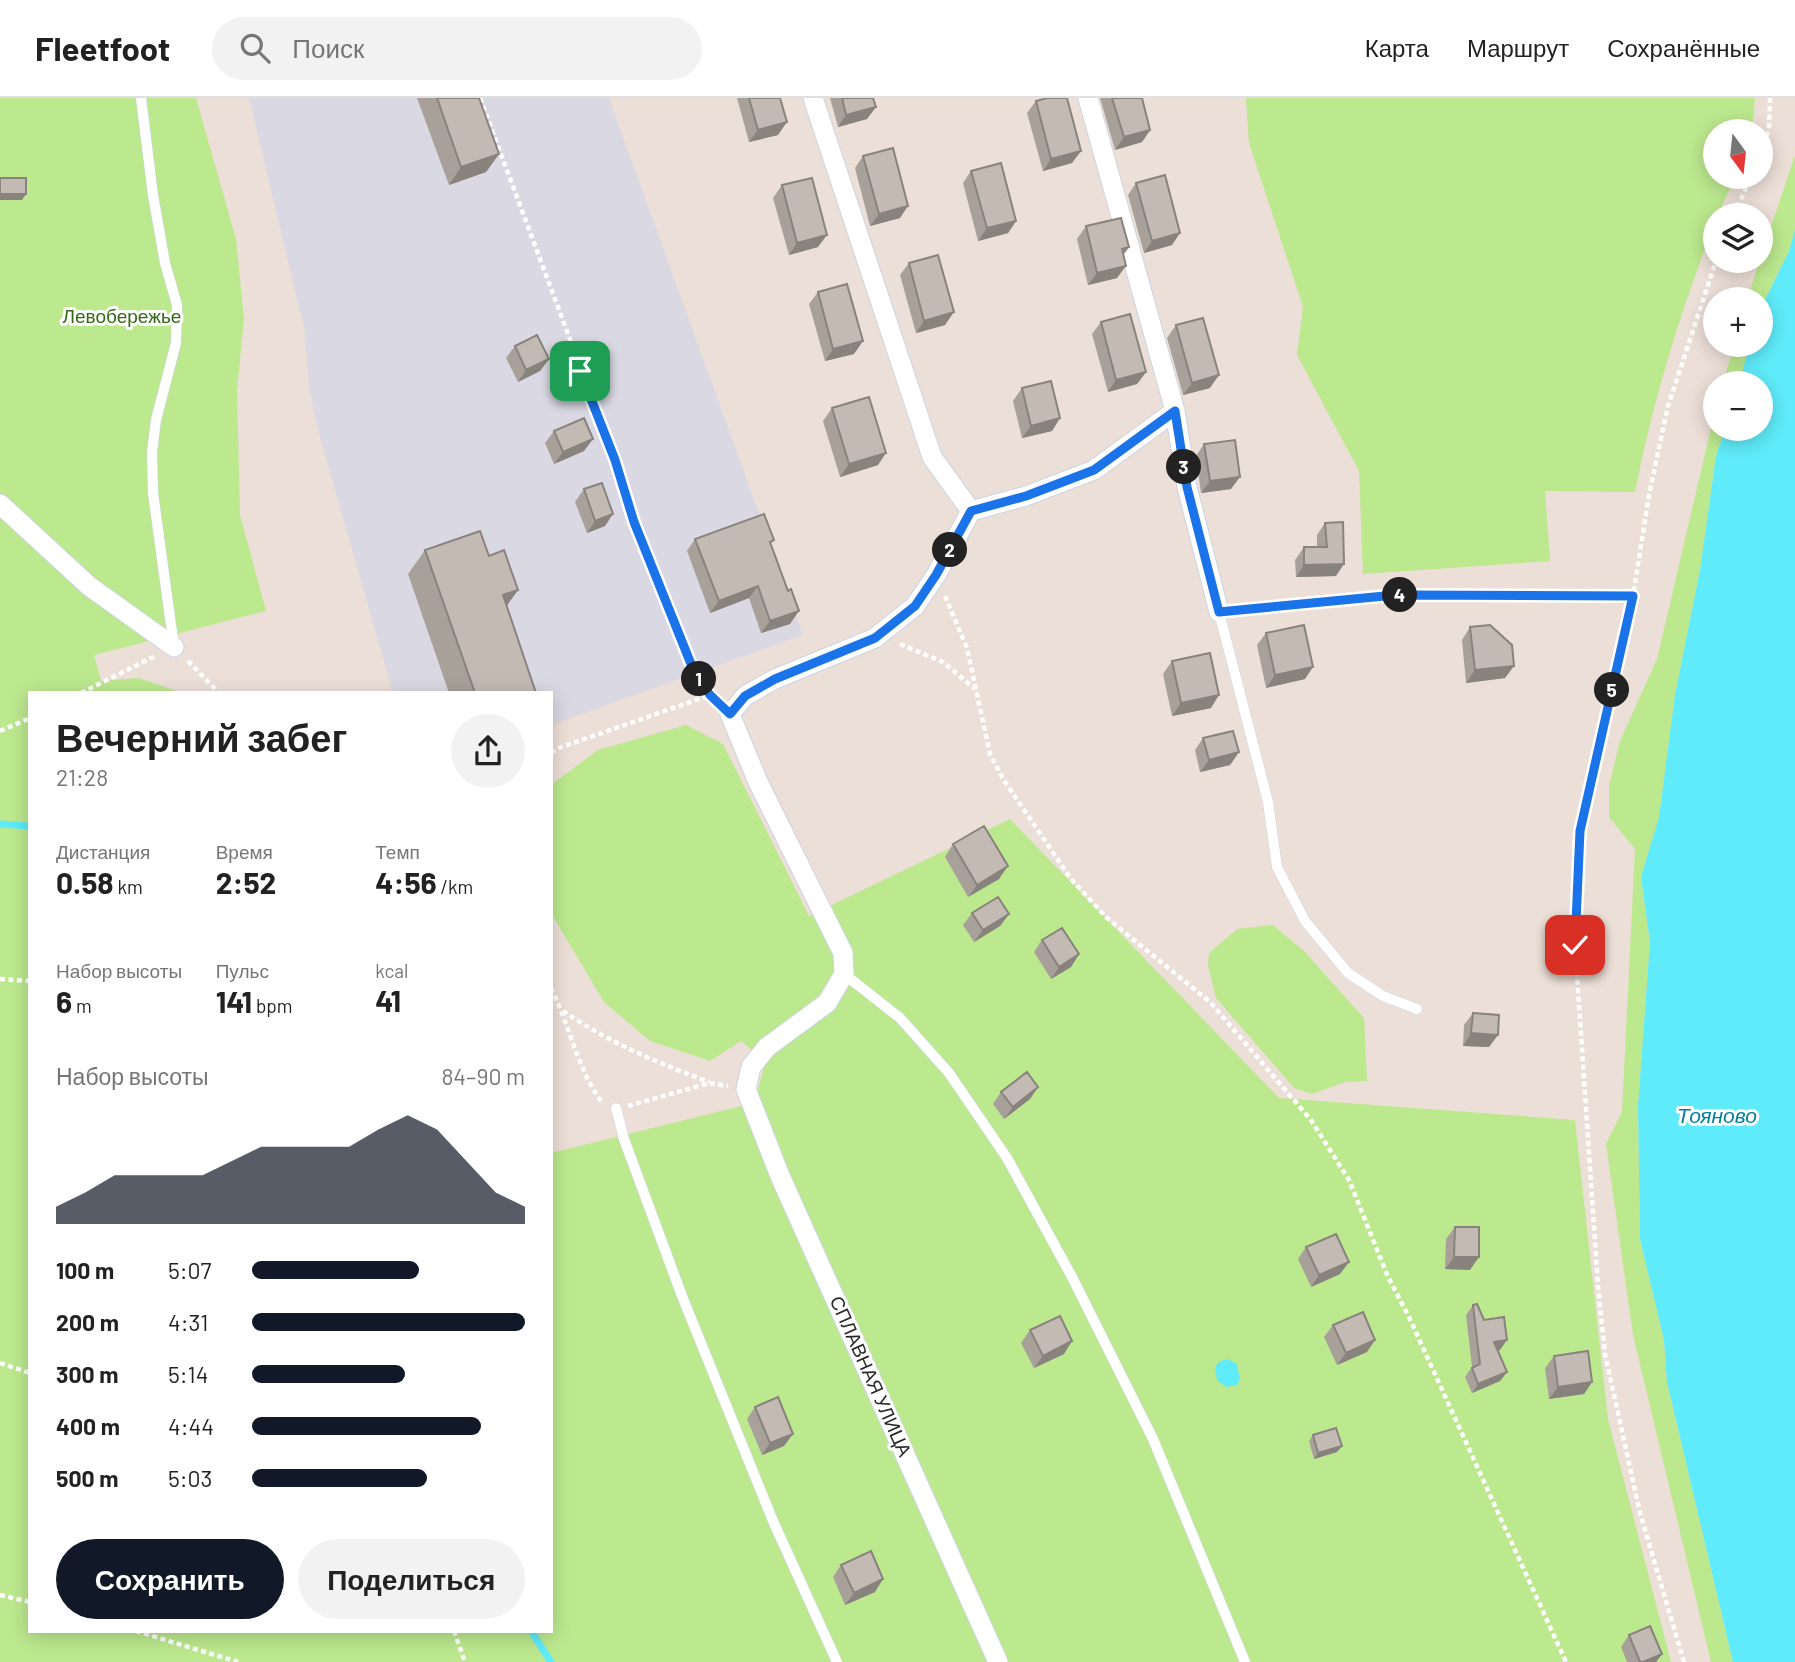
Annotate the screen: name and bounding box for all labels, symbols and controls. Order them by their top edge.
search box [212,17,702,80]
text: Fleetfoot [35,28,170,68]
icon: search [236,29,274,67]
text: Поиск [292,32,364,63]
text: Карта [1365,33,1429,62]
text: Маршрут [1467,33,1569,62]
text: Сохранённые [1607,33,1760,62]
north arrow [1703,119,1773,189]
map controls [1703,119,1773,441]
button: layers [1703,203,1773,273]
button: + [1703,287,1773,357]
park label: Левобережье [63,304,181,327]
pin [550,341,610,401]
icon: arrive [561,352,599,390]
button: − [1703,371,1773,441]
pin: 3 [1166,450,1202,484]
text: 3 [1178,455,1189,478]
pin: 2 [932,532,968,568]
text: 2 [944,538,955,561]
pin: 4 [1382,578,1418,612]
text: 4 [1394,583,1405,606]
pin: 1 [682,662,716,696]
text: 1 [695,667,702,690]
pin: 5 [1594,672,1630,708]
text: 5 [1606,678,1617,701]
text: Вечерний забег [56,714,347,760]
button: share [451,714,525,788]
text: 21:28 [56,763,108,791]
text: Дистанция [56,840,150,863]
text: Время [216,840,273,863]
text: Темп [375,840,420,863]
text: 0.58 [56,864,114,900]
text: 2:52 [216,864,276,900]
text: 4:56 [375,864,437,900]
text: km [114,875,143,898]
text: /km [437,875,473,898]
pin [1545,915,1605,975]
icon: check [1556,926,1594,964]
text: Набор высоты [56,959,182,982]
text: Пульс [216,959,269,982]
text: kcal [375,959,408,982]
text: 41 [375,982,401,1018]
text: 6 [56,983,72,1019]
text: 141 [216,983,252,1019]
text: m [72,994,92,1017]
text: bpm [252,994,293,1017]
text: Набор высоты [56,1062,209,1090]
text: 84–90 m [441,1062,525,1090]
water label: Тояново [1677,1102,1757,1127]
text: 100 m [56,1256,114,1284]
text: 5:07 [168,1256,212,1284]
street label: СПЛАВНАЯ УЛИЦА [826,1292,917,1460]
text: 200 m [56,1308,119,1336]
text: 4:31 [168,1308,208,1336]
text: 300 m [56,1360,118,1388]
text: 5:14 [168,1360,208,1388]
text: 400 m [56,1412,120,1440]
text: 4:44 [168,1412,214,1440]
text: 500 m [56,1464,118,1492]
text: 5:03 [168,1464,212,1492]
button: Сохранить [56,1539,284,1619]
button: Поделиться [298,1539,525,1619]

